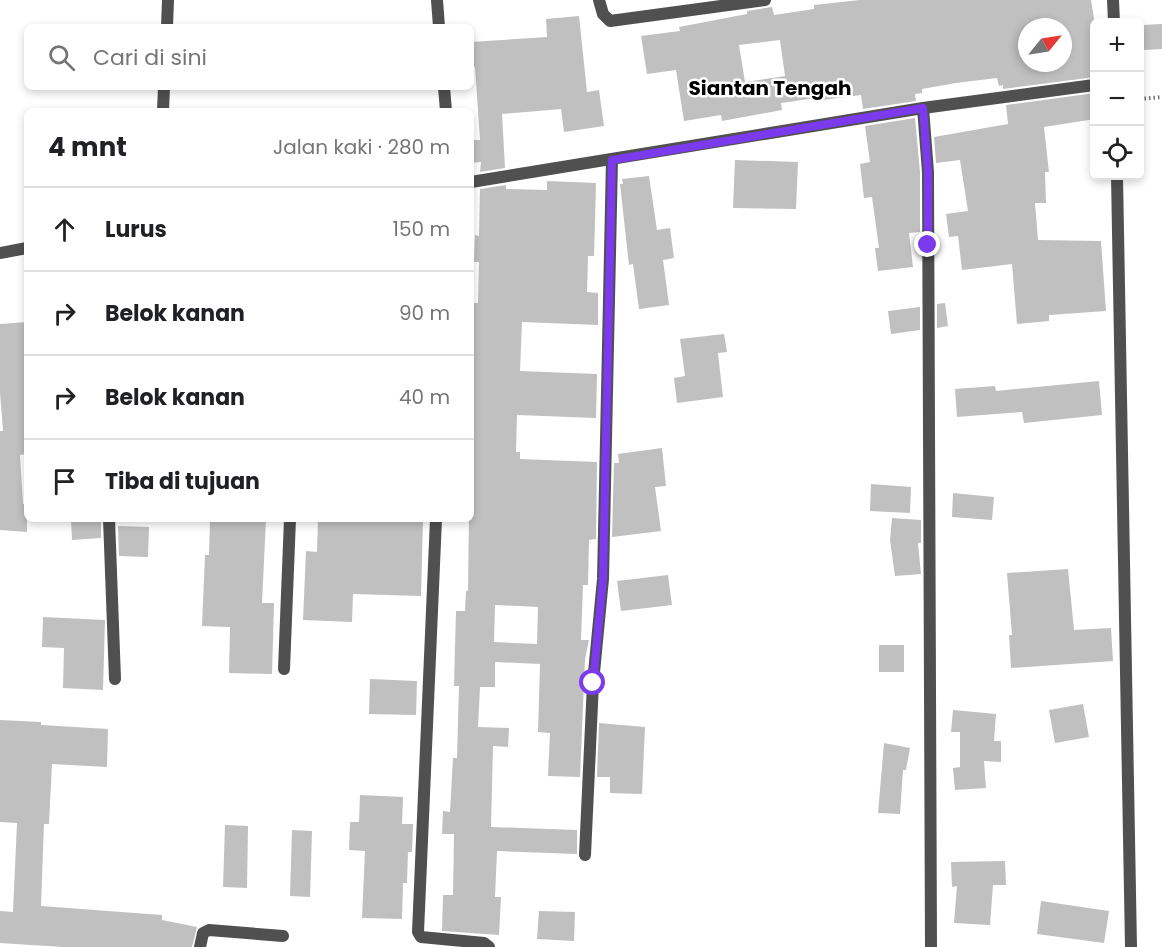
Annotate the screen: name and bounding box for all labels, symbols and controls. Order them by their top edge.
north arrow [1018,18,1072,72]
map controls [1090,18,1144,180]
button: + [1090,18,1144,72]
search box [24,24,474,90]
icon: search [45,41,78,74]
text: Cari di sini [93,42,207,73]
button: − [1090,72,1144,126]
district label: Siantan Tengah [689,74,851,102]
button: locate [1090,126,1144,180]
text: 4 mnt [48,129,127,165]
text: Jalan kaki · 280 m [273,133,450,161]
icon: ahead [48,213,81,246]
text: Lurus [105,214,167,245]
text: 150 m [393,215,450,243]
route end [914,231,940,257]
icon: right [48,297,81,330]
text: Belok kanan [105,298,245,329]
text: 90 m [399,299,450,327]
icon: right [48,381,81,414]
text: Belok kanan [105,382,245,413]
text: 40 m [399,383,450,411]
icon: arrive [48,465,81,498]
text: Tiba di tujuan [105,466,260,497]
route start [579,669,605,695]

